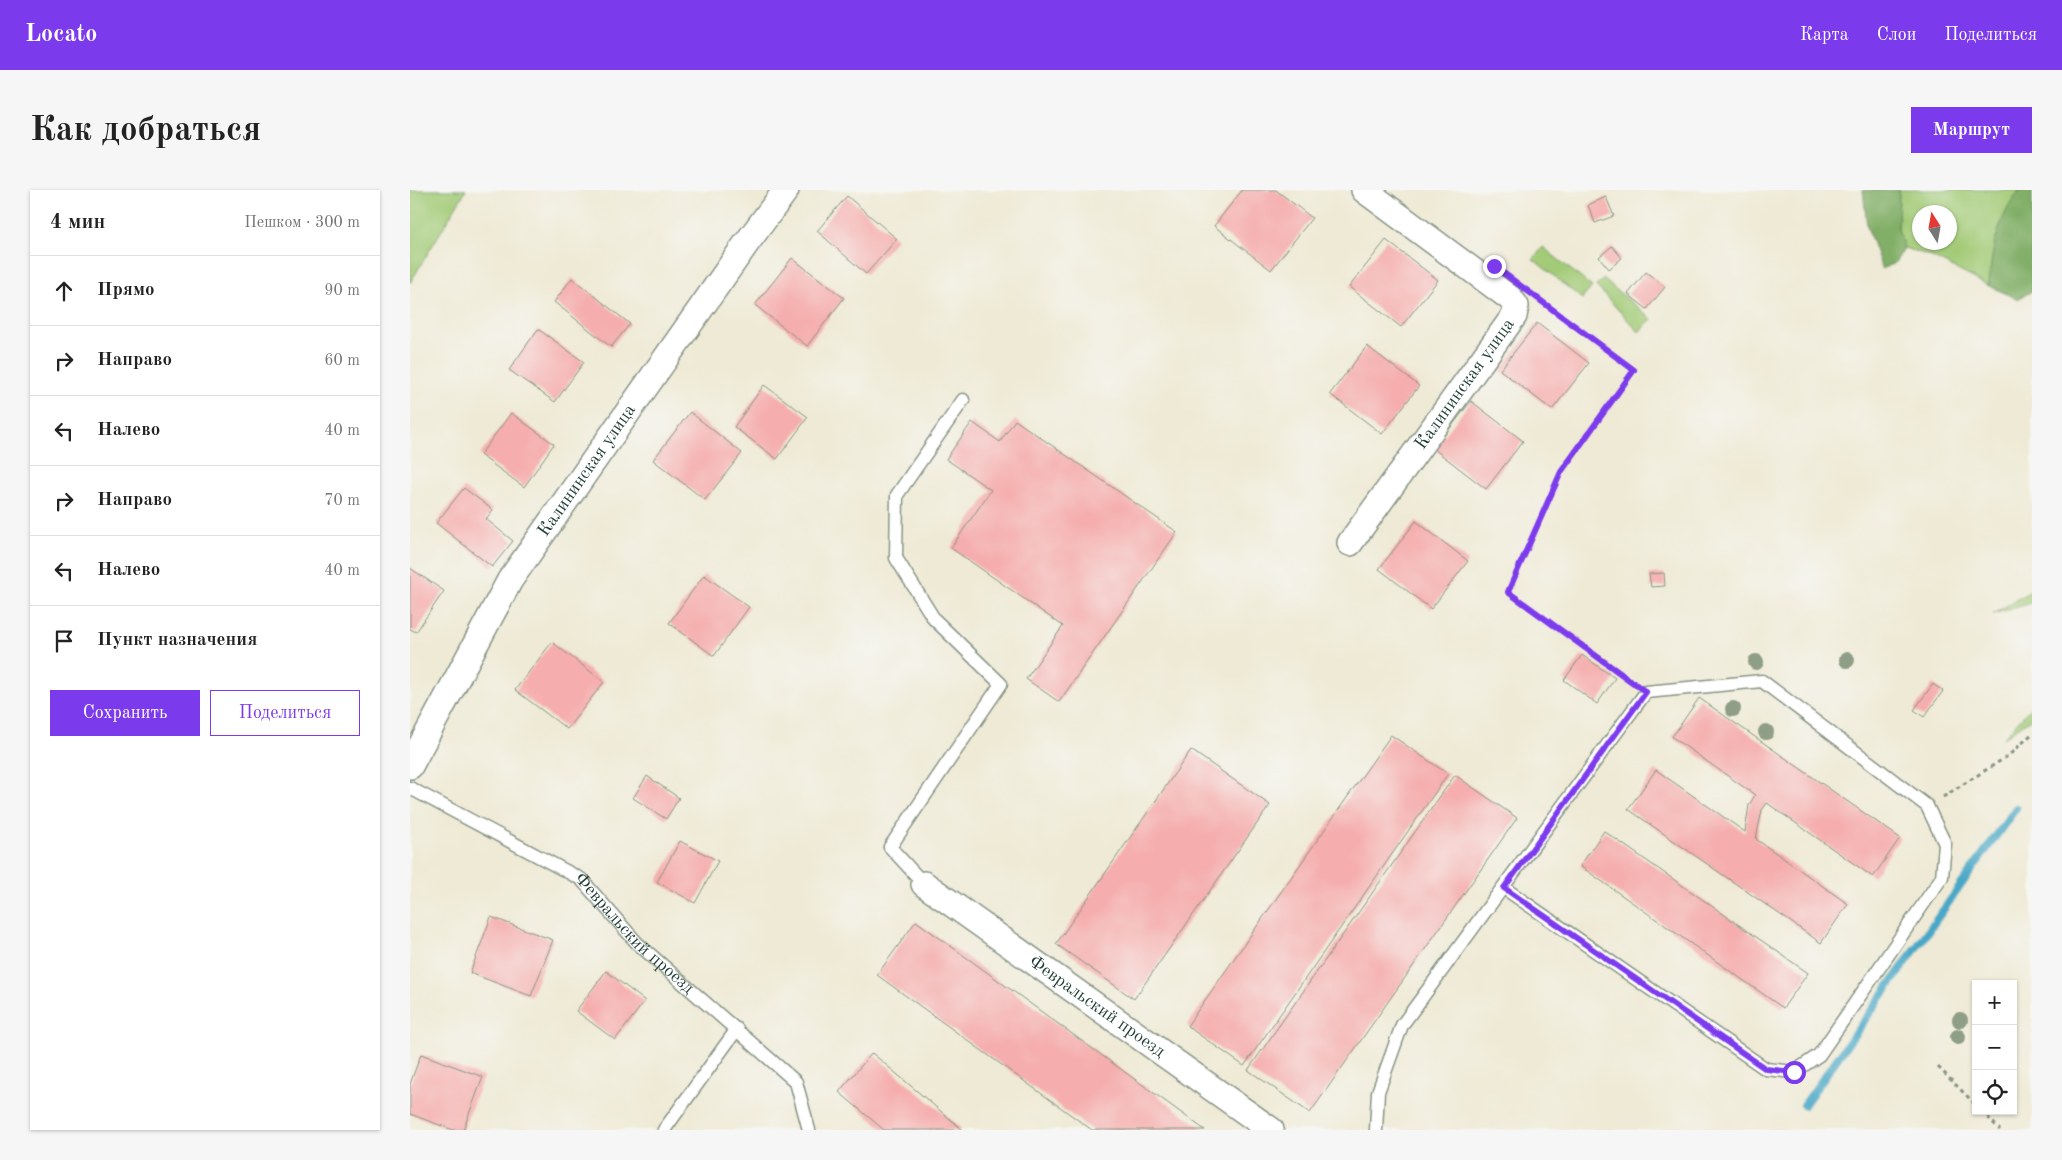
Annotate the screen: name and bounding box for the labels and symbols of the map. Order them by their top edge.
north arrow [1912,205,1957,250]
route end [1483,255,1506,278]
street label: Калининская улица [1412,315,1518,453]
street label: Калининская улица [535,401,639,540]
street label: Февральский проезд [571,869,698,997]
street label: Февральский проезд [1026,952,1168,1061]
route start [1783,1061,1806,1084]

